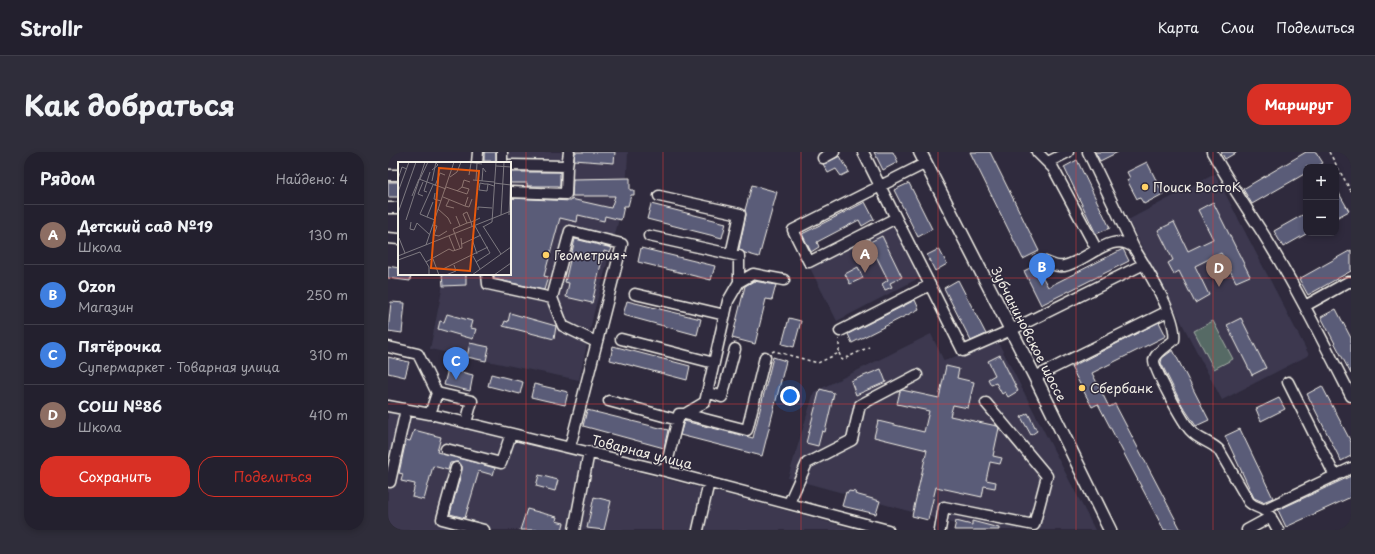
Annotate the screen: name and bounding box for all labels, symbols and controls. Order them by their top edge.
text: Strollr [20,14,83,42]
text: Карта [1158,17,1199,38]
text: Слои [1221,17,1254,38]
text: Поделиться [1276,17,1355,38]
text: Как добраться [24,83,235,126]
button: Маршрут [1247,84,1351,125]
inset map [398,162,511,275]
map controls [1303,164,1339,236]
button: + [1303,164,1339,200]
text: Рядом [40,165,95,191]
text: Найдено: 4 [276,169,348,188]
place label: Поиск ВостоК [1153,177,1241,196]
marker: Поиск ВостоК [1140,182,1150,192]
button: − [1303,200,1339,236]
text: Детский сад №19 [78,214,213,237]
text: A [48,225,58,244]
text: 130 m [309,225,348,244]
text: Школа [78,237,122,256]
pin: A [852,240,878,273]
place label: Геометрия+ [554,245,628,264]
marker: Геометрия+ [541,250,551,260]
pin: B [1029,253,1055,286]
pin: D [1206,254,1232,287]
street label: Зубчаниновское шоссе [987,263,1072,404]
text: Ozon [78,274,116,297]
text: B [49,285,57,304]
text: 250 m [306,285,348,304]
text: Магазин [78,297,134,316]
text: Пятёрочка [78,334,161,357]
text: C [48,345,58,364]
text: 310 m [309,345,348,364]
pin: C [443,347,469,380]
text: Супермаркет · Товарная улица [78,357,280,376]
place label: Сбербанк [1090,378,1153,397]
marker: Сбербанк [1077,383,1087,393]
your location [780,386,800,406]
text: СОШ №86 [78,394,162,417]
text: D [48,405,58,424]
text: 410 m [309,405,348,424]
text: Школа [78,417,122,436]
street label: Товарная улица [590,430,695,473]
button: Сохранить [40,456,190,497]
button: Поделиться [198,456,348,497]

